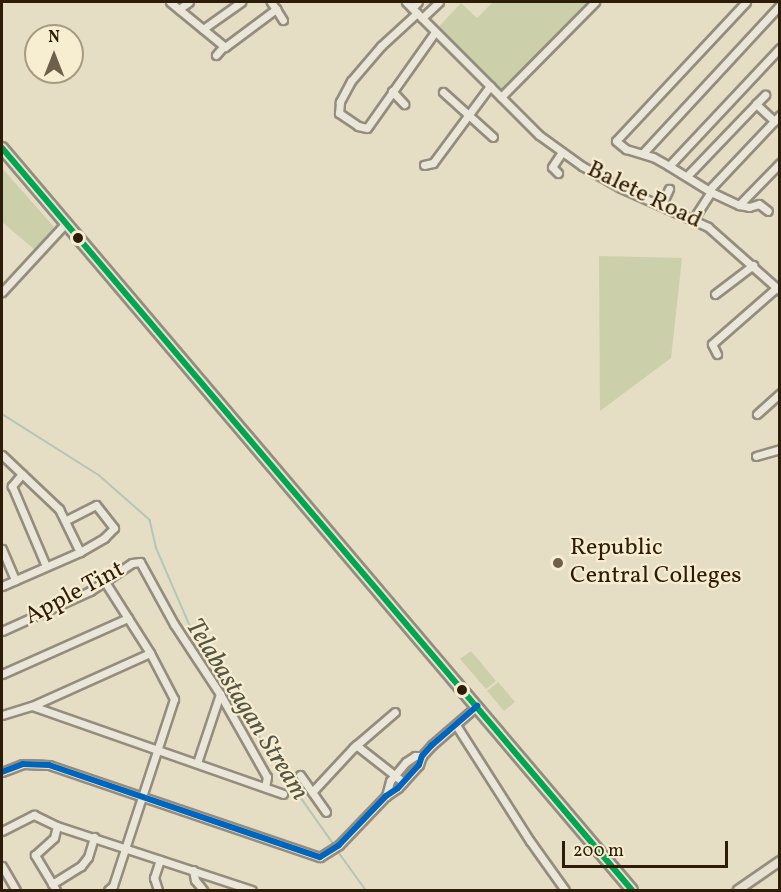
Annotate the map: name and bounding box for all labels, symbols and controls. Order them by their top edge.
north arrow [24,24,84,84]
text: N [48,27,60,49]
street label: Balete Road [582,156,706,236]
unlabelled marker [72,232,84,244]
place label: Republic Central Colleges [570,535,742,591]
street label: Apple Tint [20,556,130,632]
marker: Republic Central Colleges [551,556,565,570]
water label: Telabastagan Stream [178,613,314,807]
unlabelled marker [456,684,468,696]
scale bar [565,829,732,867]
text: 200 m [573,839,624,864]

